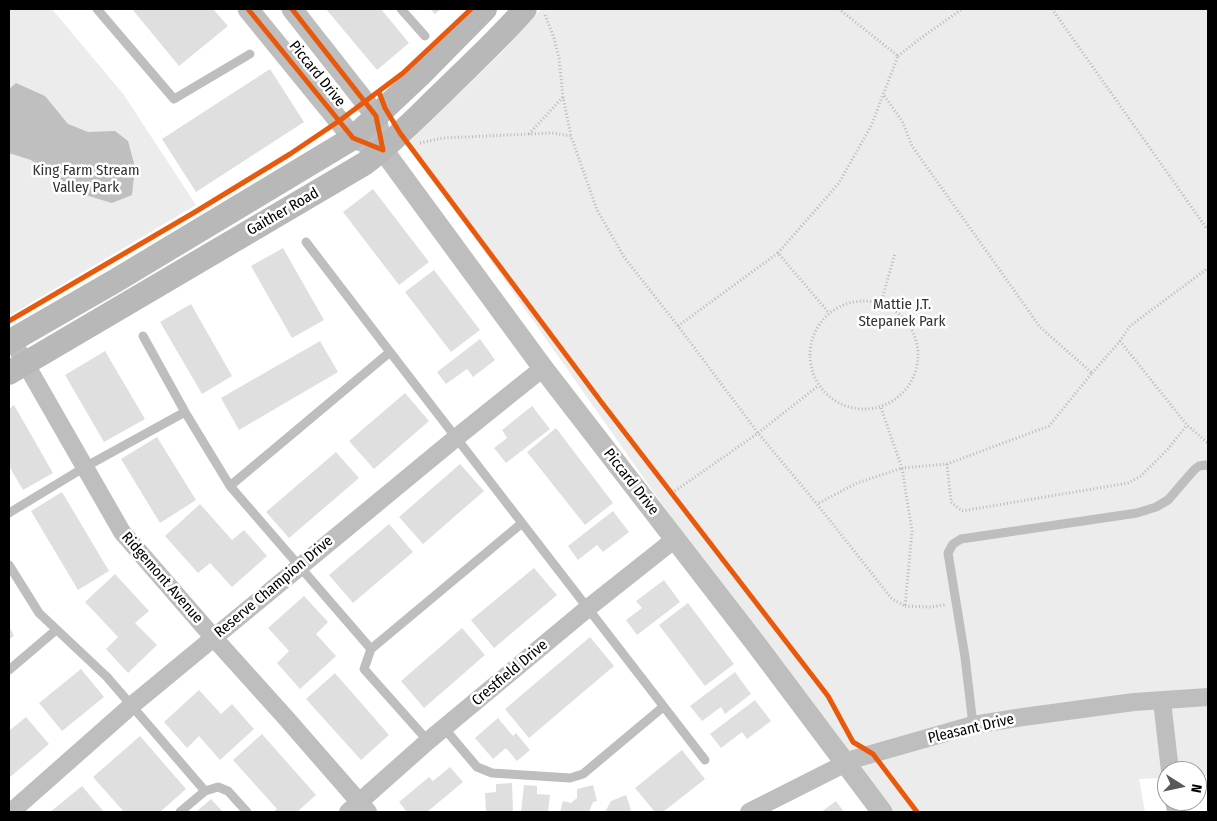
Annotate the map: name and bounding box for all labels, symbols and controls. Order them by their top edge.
street label: Piccard Drive [285,37,349,111]
park label: King Farm Stream Valley Park [33,162,139,197]
street label: Gaither Road [244,184,322,240]
park label: Mattie J.T. Stepanek Park [858,296,946,331]
street label: Piccard Drive [599,445,663,519]
street label: Ridgemont Avenue [117,529,207,627]
street label: Reserve Champion Drive [211,532,337,642]
street label: Crestfield Drive [468,636,552,710]
street label: Pleasant Drive [926,710,1016,748]
north arrow [1157,761,1207,811]
text: N [1187,783,1205,794]

